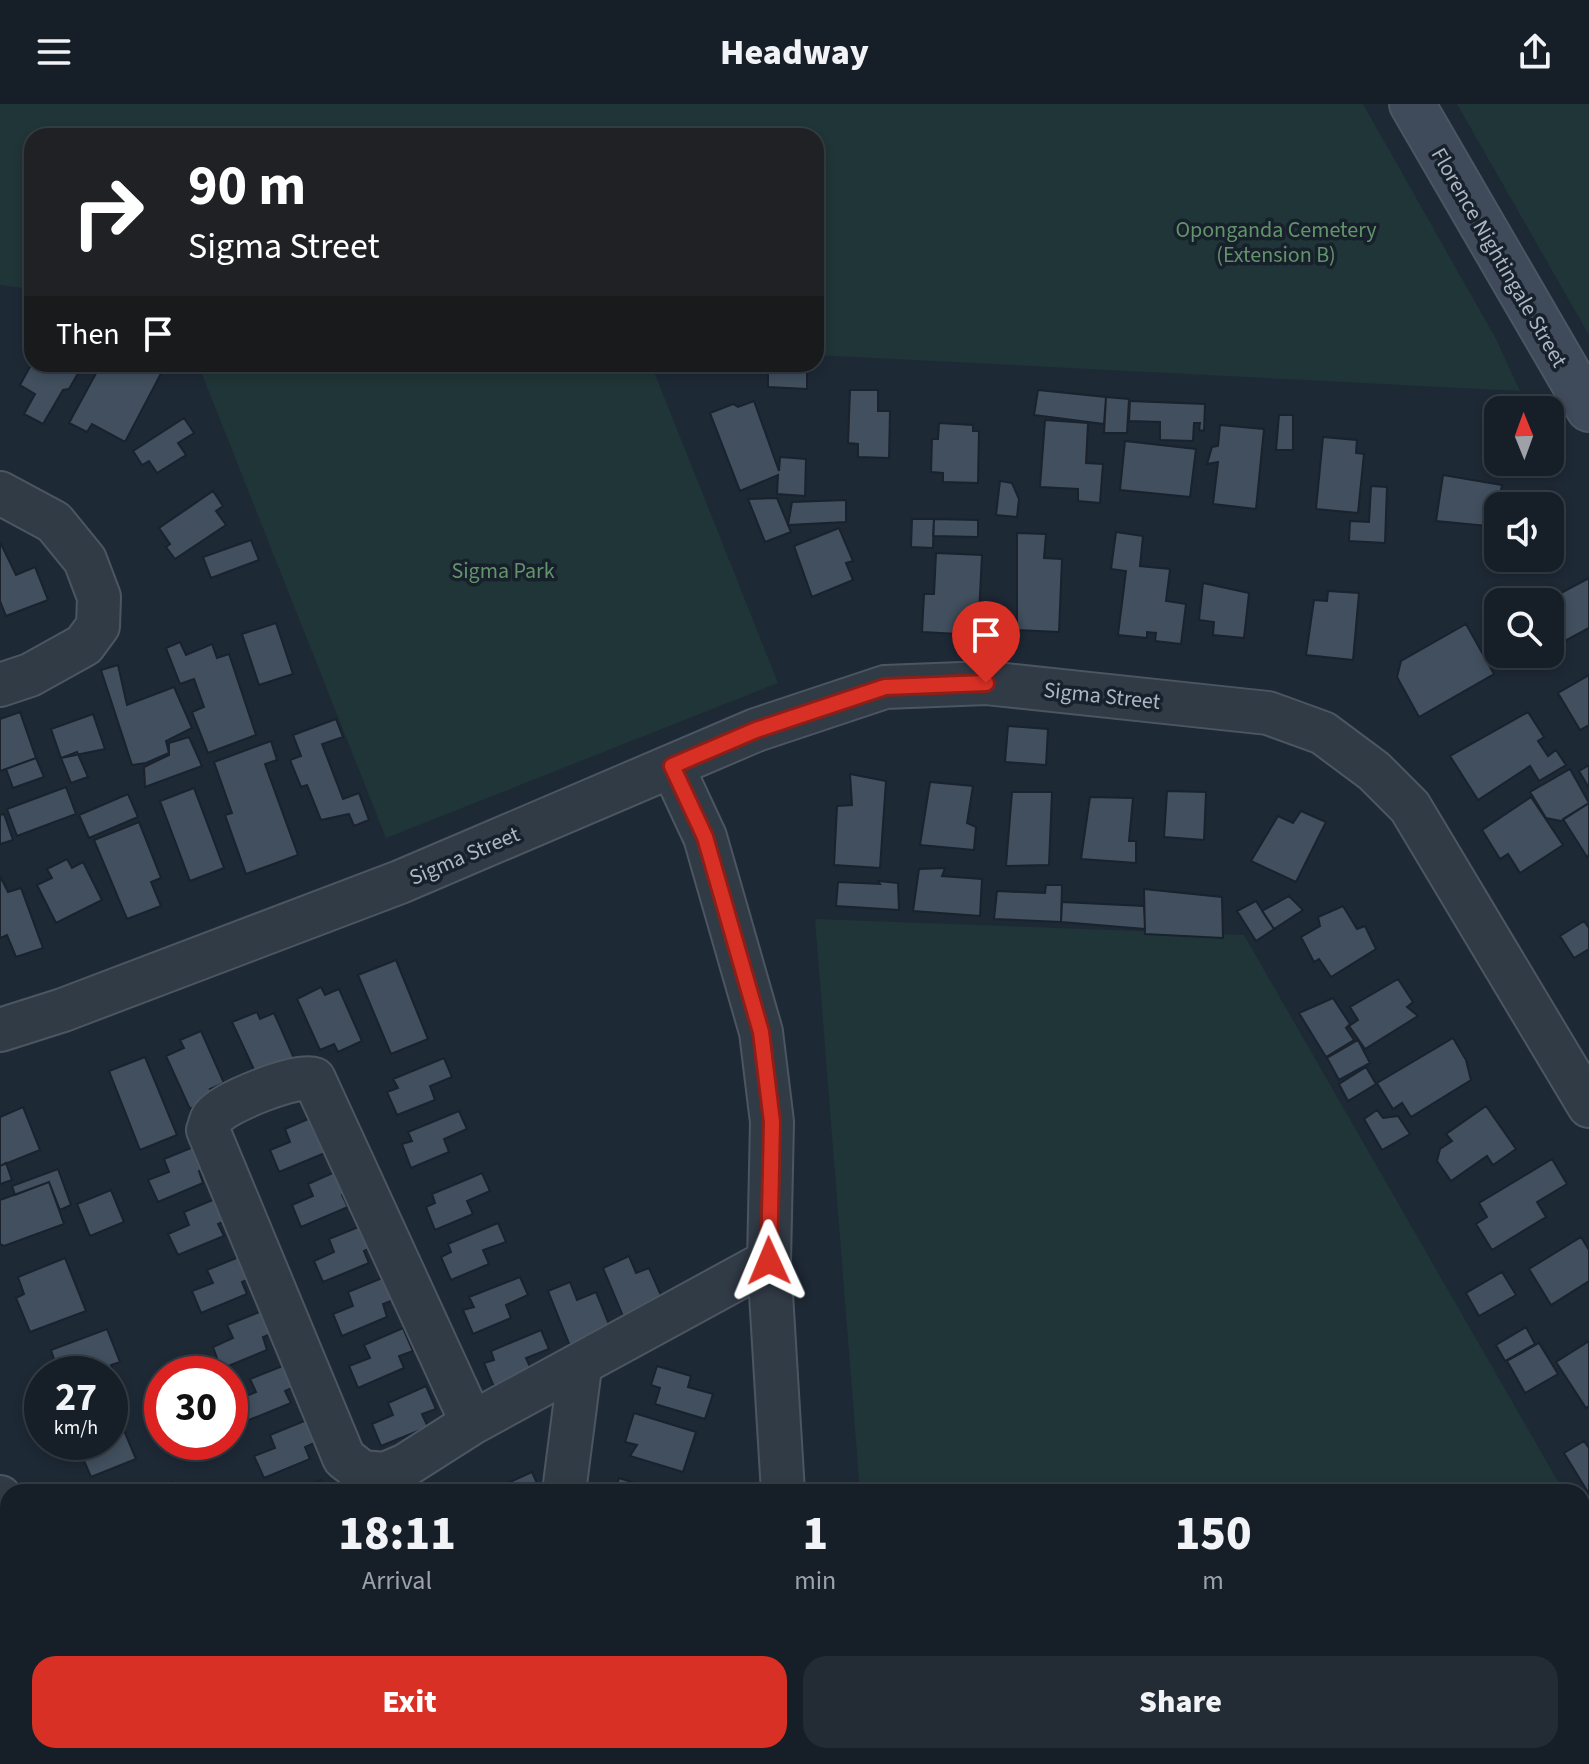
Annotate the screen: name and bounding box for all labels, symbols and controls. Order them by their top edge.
text: Headway [720,27,869,78]
icon: menu [32,30,76,74]
icon: share [1513,30,1557,74]
street label: Florence Nightingale Street [1423,142,1576,374]
text: 90 m [188,147,306,226]
icon: right [56,160,160,264]
park label: Oponganda Cemetery (Extension B) [1175,214,1377,271]
text: Sigma Street [188,221,380,272]
icon: arrive [136,312,180,356]
text: Then [56,313,120,356]
north arrow [1484,396,1564,476]
map controls [1484,396,1564,668]
button: sound [1484,492,1564,572]
park label: Sigma Park [451,555,555,587]
button: search [1484,588,1564,668]
pin [952,601,1020,683]
icon: arrive [964,613,1008,657]
street label: Sigma Street [1042,674,1162,718]
street label: Sigma Street [404,818,525,894]
position arrow [727,1219,811,1303]
speed limit sign: 30 [144,1356,248,1460]
text: 27 [55,1369,97,1426]
text: km/h [54,1414,98,1442]
text: 18:11 [338,1500,456,1568]
text: 1 [802,1500,828,1568]
text: 150 [1175,1500,1252,1568]
text: Arrival [362,1562,432,1599]
text: min [794,1562,836,1599]
text: m [1202,1562,1224,1599]
button: Exit [32,1656,787,1748]
button: Share [803,1656,1558,1748]

